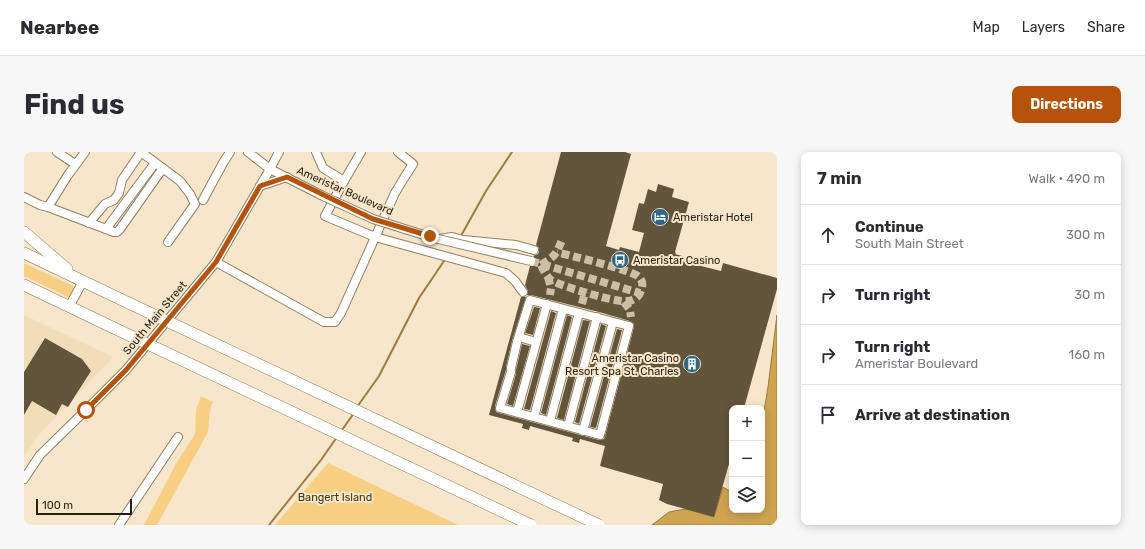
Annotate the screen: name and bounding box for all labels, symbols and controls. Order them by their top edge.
text: Nearbee [20,16,99,39]
text: Map [973,19,1000,36]
text: Layers [1022,19,1065,36]
text: Share [1087,19,1125,36]
button: Directions [1012,86,1121,123]
text: Find us [24,88,124,121]
street label: Ameristar Boulevard [295,164,395,218]
text: 7 min [817,168,862,188]
text: Walk · 490 m [1029,171,1105,186]
hotel icon: Ameristar Hotel [650,207,670,227]
place label: Ameristar Hotel [673,211,753,224]
text: Continue [855,218,924,236]
icon: ahead [817,224,839,246]
route end [421,227,439,245]
text: 300 m [1066,227,1105,242]
text: South Main Street [855,236,964,251]
bus stop icon: Ameristar Casino [610,250,630,270]
place label: Ameristar Casino [633,254,720,267]
street label: South Main Street [120,278,190,357]
icon: right [817,284,839,306]
text: Turn right [855,286,930,304]
text: 30 m [1074,287,1105,302]
text: Turn right [855,338,930,356]
icon: right [817,344,839,366]
text: 160 m [1069,347,1105,362]
place label: Ameristar Casino Resort Spa St. Charles [565,352,679,378]
building icon: Ameristar Casino Resort Spa St. Charles [682,354,702,374]
text: Ameristar Boulevard [855,356,978,371]
route start [77,401,95,419]
icon: arrive [817,404,839,426]
map controls [729,405,765,513]
button: + [729,405,765,441]
text: Arrive at destination [855,406,1010,424]
button: − [729,441,765,477]
button: layers [729,477,765,513]
park label: Bangert Island [298,491,372,504]
scale bar [36,497,132,516]
text: 100 m [42,499,73,512]

